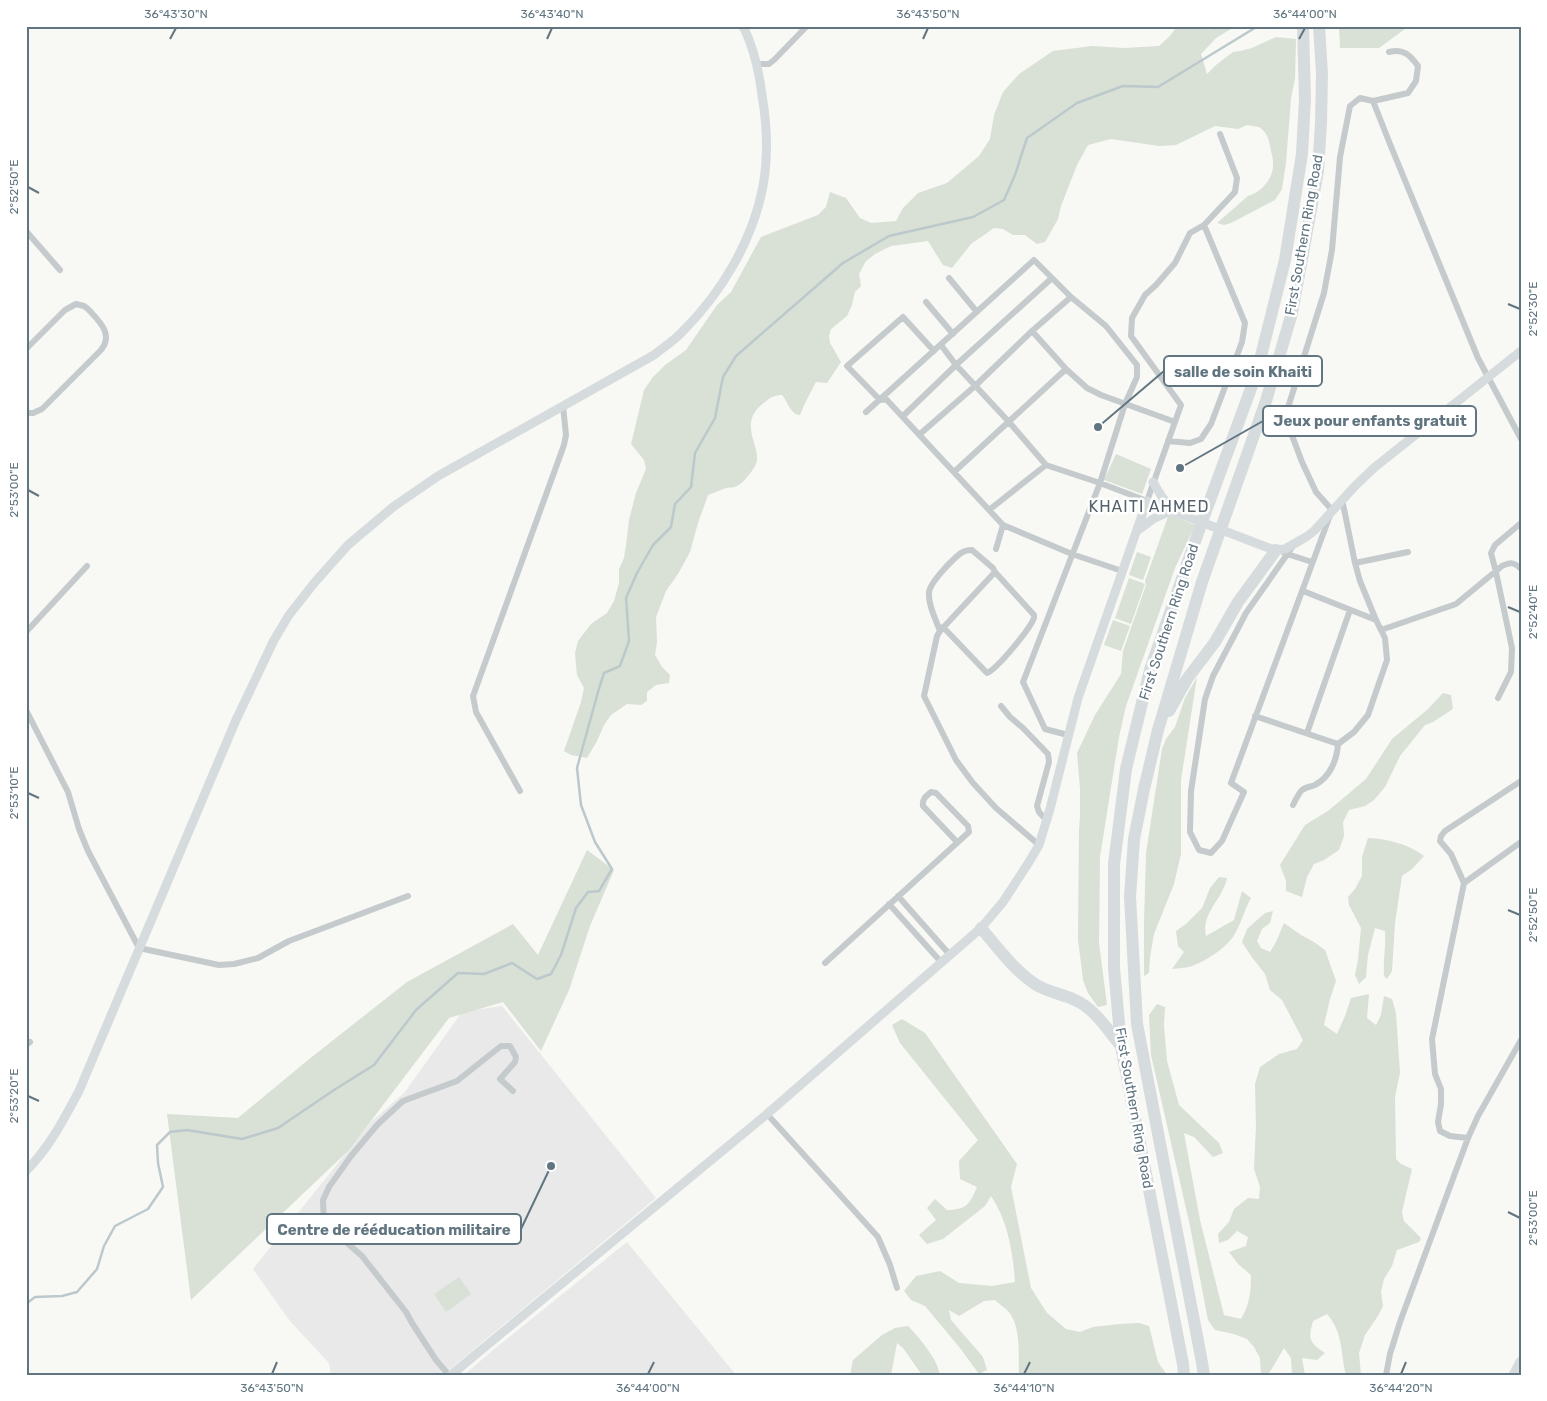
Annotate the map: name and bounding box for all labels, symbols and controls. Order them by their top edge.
text: 36°43'30"N [144,7,208,21]
text: 36°43'40"N [520,7,584,21]
text: 36°43'50"N [896,7,960,21]
text: 36°44'00"N [1273,7,1337,21]
street label: First Southern Ring Road [1281,153,1327,317]
text: 2°52'50"E [7,160,21,215]
text: 2°52'30"E [1526,281,1540,337]
callout: salle de soin Khaiti [1164,356,1322,386]
text: salle de soin Khaiti [1174,363,1312,381]
callout: Jeux pour enfants gratuit [1263,406,1476,436]
text: Jeux pour enfants gratuit [1273,412,1467,430]
text: 2°53'00"E [7,462,21,518]
district label: KHAITI AHMED [1089,497,1209,516]
street label: First Southern Ring Road [1136,542,1202,702]
text: 2°52'40"E [1526,585,1540,639]
text: 2°53'10"E [7,766,21,820]
text: 2°52'50"E [1526,888,1540,943]
street label: First Southern Ring Road [1111,1026,1157,1190]
text: 2°53'20"E [7,1068,21,1124]
text: 2°53'00"E [1526,1190,1540,1246]
callout: Centre de rééducation militaire [267,1214,521,1244]
text: Centre de rééducation militaire [277,1221,511,1239]
text: 36°43'50"N [240,1381,304,1395]
text: 36°44'00"N [616,1381,680,1395]
text: 36°44'10"N [993,1381,1055,1395]
text: 36°44'20"N [1369,1381,1433,1395]

